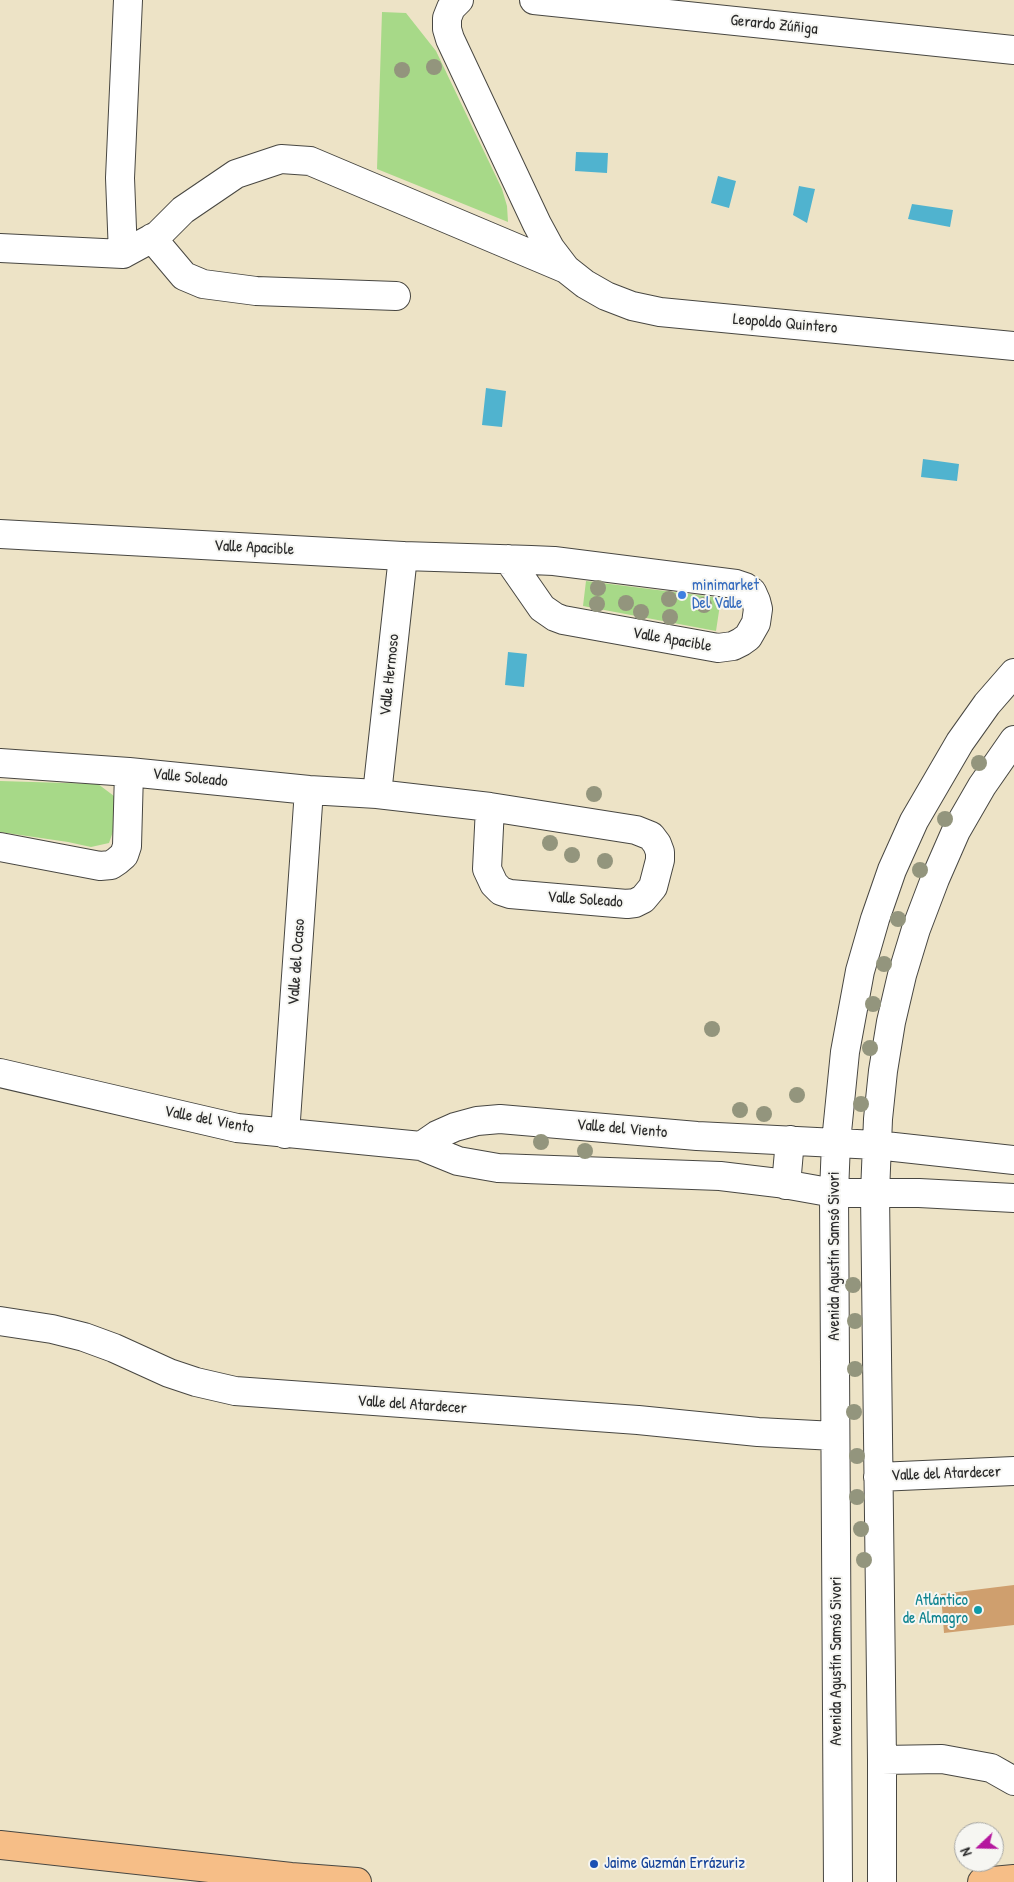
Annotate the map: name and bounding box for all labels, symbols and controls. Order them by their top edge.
street label: Gerardo Zúñiga [729,11,819,39]
street label: Leopoldo Quintero [732,310,838,338]
street label: Valle Apacible [213,536,295,560]
place label: minimarket Del Valle [692,576,759,614]
marker: minimarket Del Valle [676,589,688,601]
street label: Valle Apacible [631,624,713,656]
street label: Valle Hermoso [376,633,404,717]
street label: Valle Soleado [151,765,229,791]
street label: Valle Soleado [547,888,623,912]
street label: Valle del Ocaso [284,918,310,1006]
street label: Valle del Viento [163,1102,255,1138]
street label: Valle del Viento [576,1115,668,1143]
street label: Avenida Agustín Samsó Sivori [825,1171,845,1341]
street label: Valle del Atardecer [357,1392,467,1418]
street label: Valle del Atardecer [891,1462,1001,1486]
street label: Avenida Agustín Samsó Sivori [827,1576,847,1746]
place label: Atlántico de Almagro [903,1591,968,1629]
marker: Atlántico de Almagro [972,1604,984,1616]
north arrow [954,1822,1004,1872]
text: N [955,1845,976,1859]
place label: Jaime Guzmán Errázuriz [604,1854,745,1874]
marker: Jaime Guzmán Errázuriz [588,1858,600,1870]

